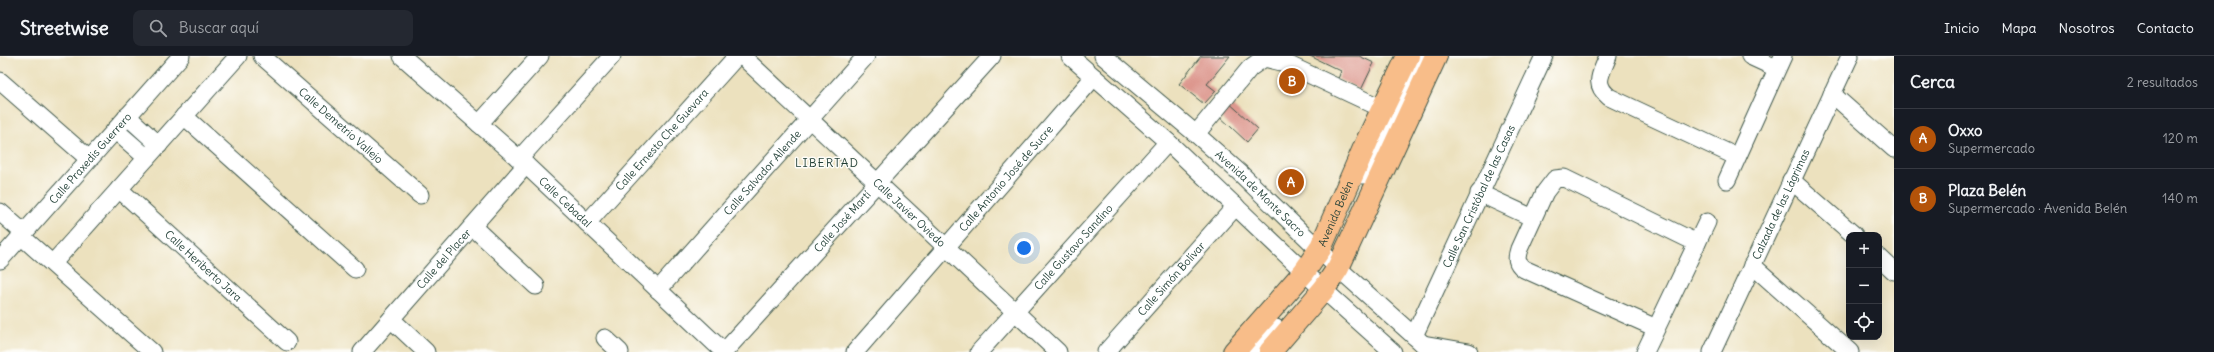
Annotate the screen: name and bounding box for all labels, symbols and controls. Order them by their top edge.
search box [133,10,413,46]
text: Streetwise [20,16,109,40]
icon: search [147,17,169,39]
text: Buscar aquí [179,18,259,37]
text: Inicio [1944,19,1979,37]
text: Mapa [2001,19,2037,37]
text: Nosotros [2059,19,2115,37]
text: Contacto [2137,19,2194,37]
pin: B [1279,66,1305,96]
text: Cerca [1910,71,1955,93]
text: 2 resultados [2127,74,2198,91]
street label: Calle Demetrio Vallejo [296,84,386,166]
street label: Calle Ernesto Che Guevara [612,86,711,194]
street label: Calle Praxedis Guerrero [46,110,134,207]
text: Oxxo [1948,121,1983,140]
street label: Calle Antonio José de Sucre [956,122,1056,234]
street label: Calle San Cristóbal de las Casas [1440,123,1518,270]
street label: Calle Salvador Allende [721,127,804,218]
text: A [1919,130,1927,147]
text: 120 m [2163,130,2198,147]
text: Supermercado [1948,140,2035,157]
street label: Calzada de las Lágrimas [1749,147,1813,262]
street label: Avenida de Monte Sacro [1213,148,1309,240]
district label: LIBERTAD [795,155,859,170]
pin: A [1278,167,1304,197]
street label: Calle Cebadal [536,174,594,230]
street label: Calle Javier Oviedo [870,175,948,250]
street label: Avenida Belén [1315,178,1356,249]
text: Plaza Belén [1948,181,2026,200]
street label: Calle José Martí [811,187,874,255]
text: B [1919,190,1927,207]
text: 140 m [2162,190,2198,207]
text: Supermercado · Avenida Belén [1948,200,2127,217]
street label: Calle Gustavo Sandino [1031,201,1116,293]
street label: Calle del Placer [414,225,474,292]
street label: Calle Heriberto Jara [162,227,245,304]
map controls [1846,232,1882,340]
button: + [1846,232,1882,268]
your location [1014,238,1034,258]
street label: Calle Simón Bolívar [1134,238,1208,319]
button: − [1846,268,1882,304]
button: locate [1846,304,1882,340]

